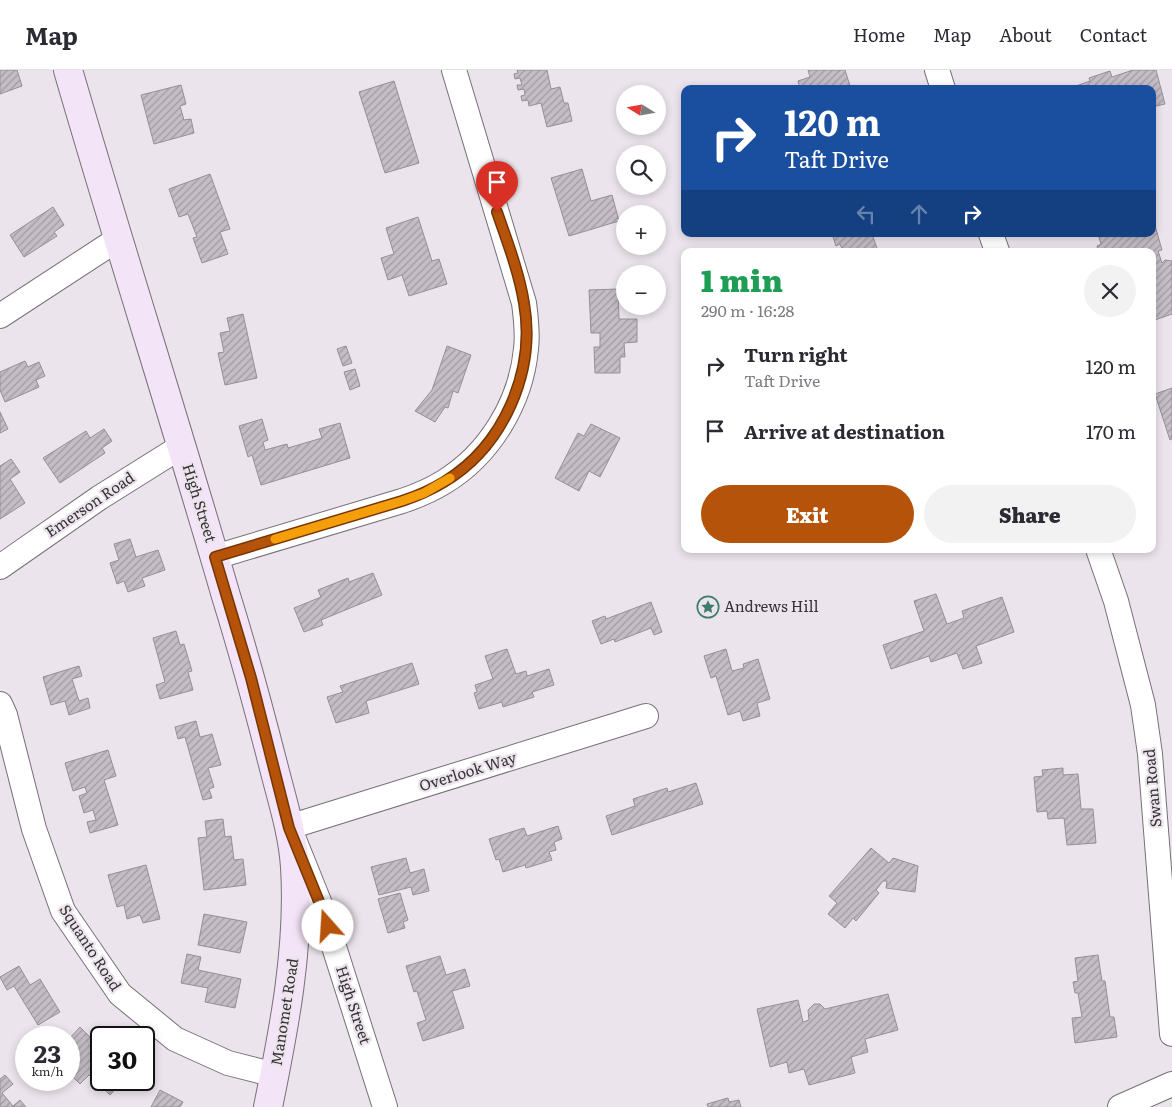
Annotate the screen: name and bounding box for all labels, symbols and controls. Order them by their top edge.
text: Map [25,17,78,52]
text: Home [853,21,905,48]
text: Map [933,21,971,48]
text: About [999,21,1052,48]
text: Contact [1080,21,1147,48]
north arrow [616,85,666,135]
map controls [616,85,666,315]
text: 120 m [784,95,881,147]
icon: right [701,105,766,170]
text: Taft Drive [784,142,889,175]
button: search [616,145,666,195]
pin [476,161,518,212]
icon: arrive [483,168,511,196]
icon: left [852,200,880,228]
icon: ahead [905,200,933,228]
icon: right [958,200,986,228]
button: + [616,205,666,255]
text: 1 min [701,257,783,301]
button: − [616,265,666,315]
button: close [1084,265,1136,317]
text: 290 m · 16:28 [701,298,794,322]
text: Turn right [744,340,848,368]
icon: right [701,352,729,380]
text: 120 m [1085,352,1136,380]
text: Taft Drive [744,368,820,392]
icon: arrive [701,417,729,445]
text: Arrive at destination [744,417,945,445]
text: 170 m [1086,417,1136,445]
street label: High Street [177,460,223,545]
street label: Emerson Road [40,465,138,542]
button: Exit [701,485,914,543]
button: Share [924,485,1136,543]
place label: Andrews Hill [724,594,819,617]
place icon: Andrews Hill [696,595,720,619]
street label: Overlook Way [416,745,519,796]
street label: Swan Road [1137,748,1166,828]
street label: Squanto Road [55,899,128,995]
position arrow [301,899,353,951]
street label: Manomet Road [264,956,303,1067]
street label: High Street [331,962,378,1047]
speed limit sign: 30 [90,1026,155,1091]
text: 23 [34,1034,61,1071]
text: km/h [32,1062,63,1080]

